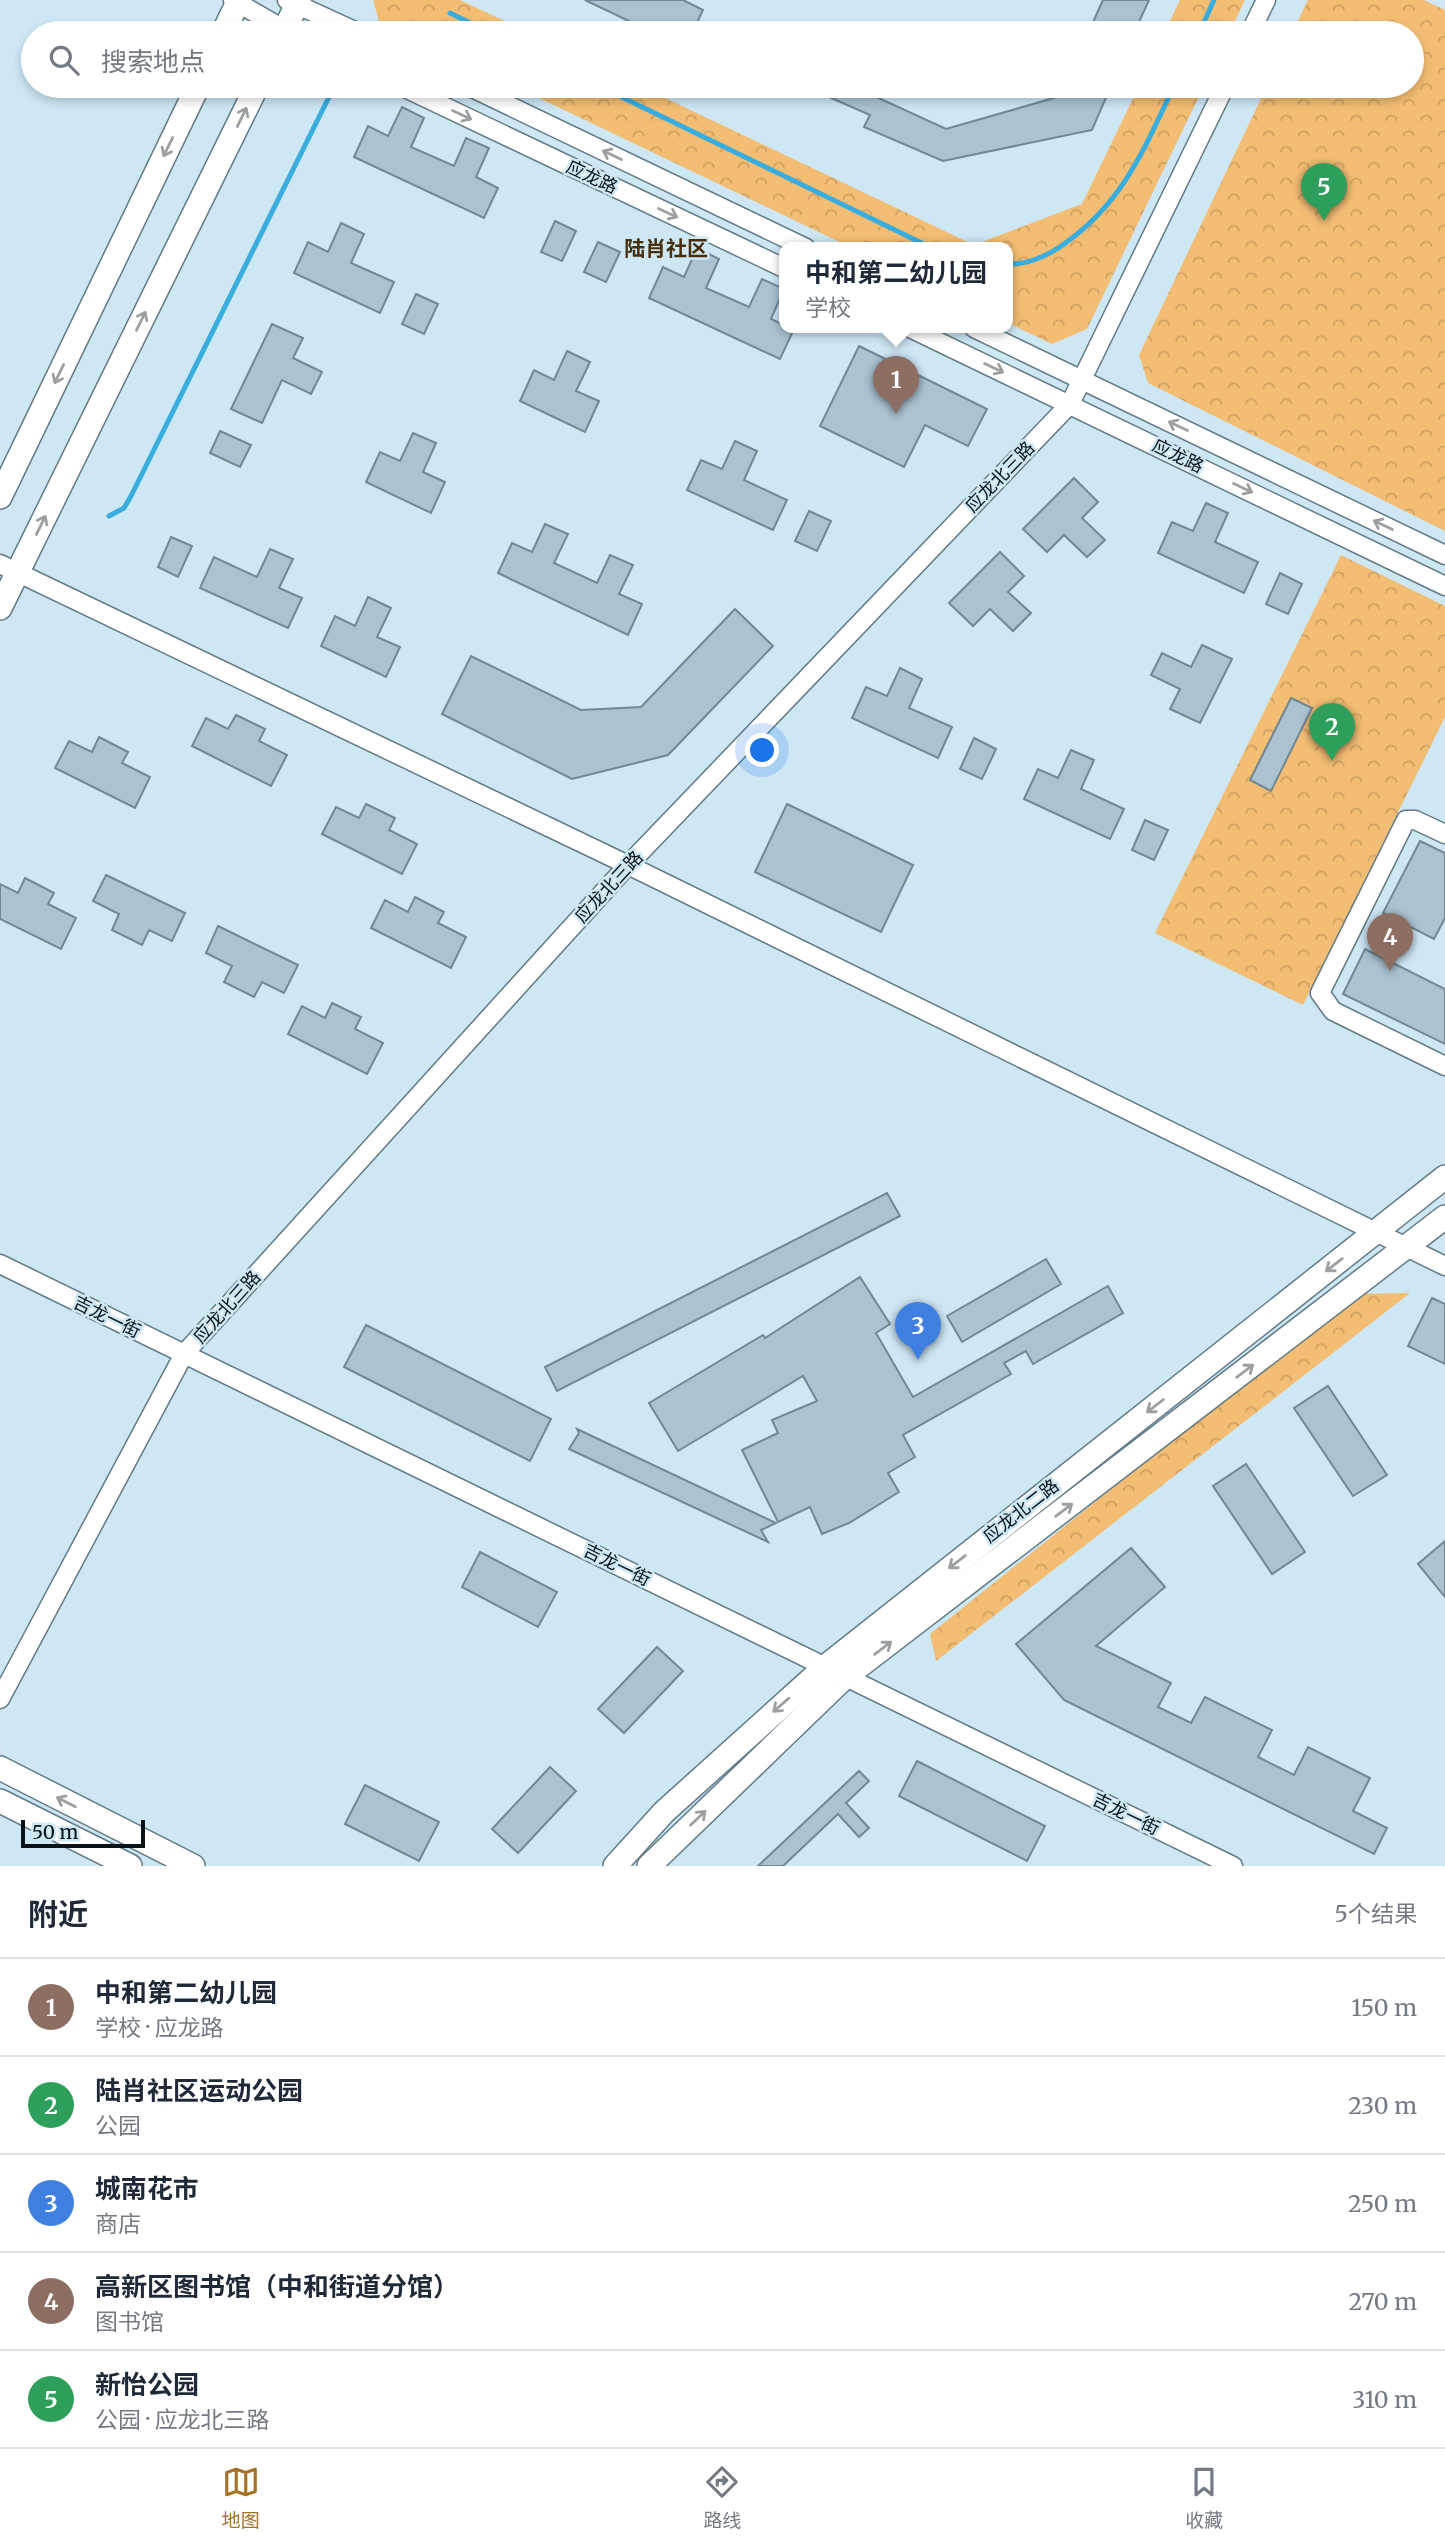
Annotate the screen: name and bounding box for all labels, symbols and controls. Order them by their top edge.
search box [21,21,1424,98]
icon: search [45,41,83,79]
text: 搜索地点 [101,45,205,78]
one-way arrow [235,107,249,128]
one-way arrow [451,109,472,122]
one-way arrow [161,136,175,157]
one-way arrow [602,147,623,161]
street label: 应龙路 [563,155,622,198]
pin: 5 [1301,163,1347,221]
one-way arrow [657,207,678,220]
district label: 陆肖社区 [624,235,708,262]
popup [779,242,1013,333]
text: 中和第二幼儿园 [805,256,987,289]
text: 学校 [805,293,851,322]
one-way arrow [135,311,149,332]
pin: 1 [873,356,919,414]
one-way arrow [983,362,1004,375]
one-way arrow [52,363,65,384]
one-way arrow [1168,419,1189,432]
street label: 应龙路 [1149,433,1208,478]
street label: 应龙北三路 [960,436,1039,517]
one-way arrow [1232,482,1253,495]
one-way arrow [35,515,48,536]
one-way arrow [1373,518,1395,531]
pin: 2 [1309,703,1355,761]
your location [745,733,779,767]
street label: 应龙北三路 [570,846,648,927]
pin: 4 [1367,913,1413,971]
one-way arrow [1325,1257,1343,1272]
street label: 应龙北三路 [188,1266,265,1348]
street label: 吉龙一街 [70,1290,145,1343]
pin: 3 [895,1302,941,1360]
one-way arrow [1235,1364,1253,1379]
one-way arrow [1147,1398,1165,1413]
street label: 应龙北二路 [978,1474,1063,1547]
one-way arrow [1054,1502,1072,1517]
street label: 吉龙一街 [580,1538,655,1591]
one-way arrow [949,1554,967,1569]
one-way arrow [873,1640,892,1655]
one-way arrow [772,1697,790,1713]
street label: 吉龙一街 [1089,1787,1164,1840]
one-way arrow [56,1794,77,1808]
one-way arrow [689,1810,706,1827]
scale bar [21,1817,145,1849]
text: 50 m [32,1820,78,1844]
text: 附近 [28,1895,88,1933]
text: 5个结果 [1335,1899,1417,1928]
text: 中和第二幼儿园 [95,1976,277,2009]
text: 1 [46,1993,56,2022]
text: 150 m [1351,1993,1417,2022]
text: 学校 · 应龙路 [95,2013,224,2042]
text: 陆肖社区运动公园 [95,2074,303,2107]
text: 2 [44,2091,58,2120]
text: 230 m [1348,2091,1417,2120]
text: 公园 [95,2111,141,2140]
text: 城南花市 [95,2172,199,2205]
text: 3 [44,2189,58,2218]
text: 250 m [1348,2189,1417,2218]
text: 商店 [95,2209,141,2238]
text: 高新区图书馆（中和街道分馆） [95,2270,459,2303]
text: 4 [44,2287,58,2316]
text: 270 m [1349,2287,1417,2316]
text: 图书馆 [95,2307,164,2336]
text: 新怡公园 [95,2368,199,2401]
text: 5 [44,2385,58,2414]
text: 310 m [1352,2385,1417,2414]
text: 公园 · 应龙北三路 [95,2405,270,2434]
tab: 地图 [222,2463,260,2532]
tab: 路线 [703,2463,741,2532]
tab: 收藏 [1185,2463,1223,2532]

